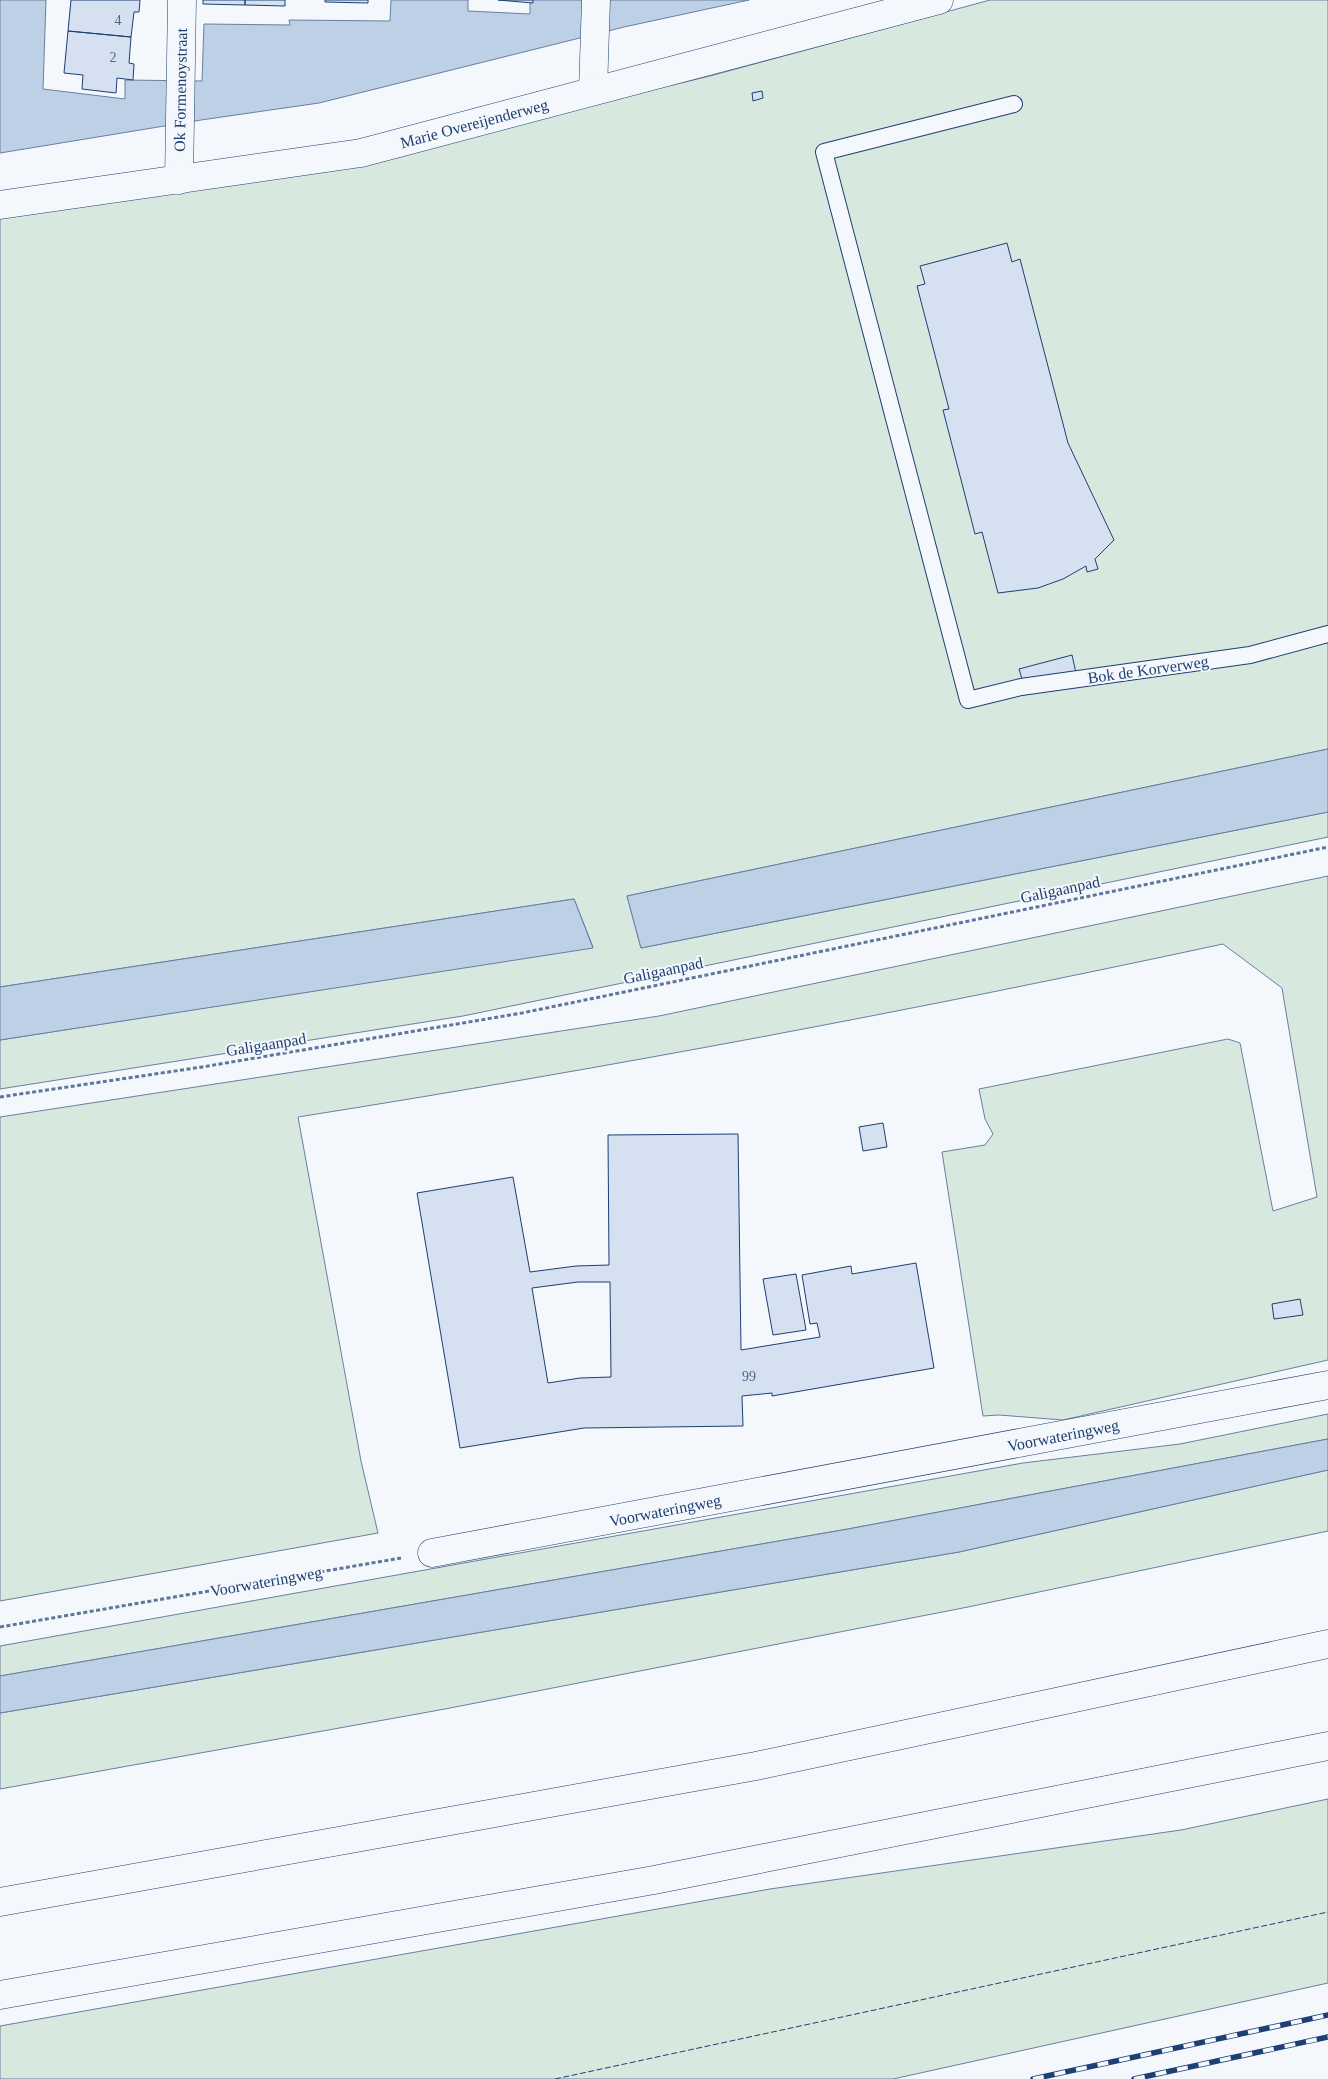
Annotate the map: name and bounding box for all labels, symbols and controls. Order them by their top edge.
house number: 4 [115,13,122,28]
street label: Ok Formenoystraat [171,27,191,152]
house number: 2 [110,50,117,65]
street label: Marie Overeijenderweg [398,96,550,152]
street label: Bok de Korverweg [1087,653,1210,687]
street label: Galigaanpad [1019,873,1102,907]
street label: Galigaanpad [622,954,705,988]
street label: Galigaanpad [225,1030,307,1060]
house number: 99 [742,1369,756,1384]
street label: Voorwateringweg [1006,1416,1121,1456]
street label: Voorwateringweg [608,1491,723,1531]
street label: Voorwateringweg [209,1563,324,1601]

